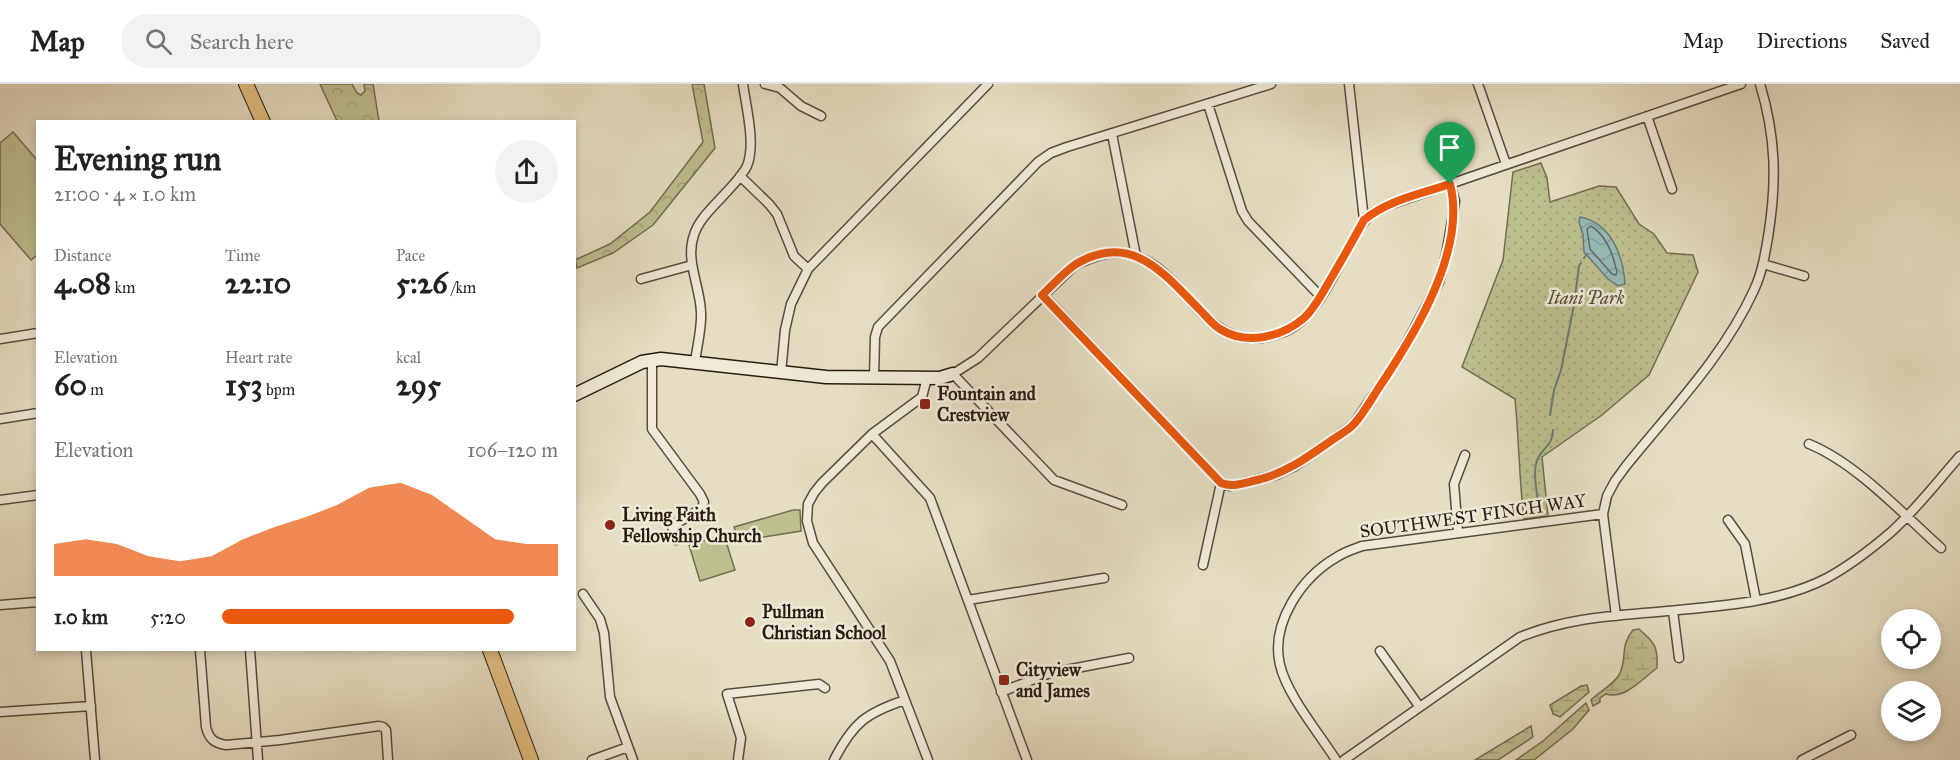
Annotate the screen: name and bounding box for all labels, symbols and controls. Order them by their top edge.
search box [121,14,541,68]
text: Map [30,24,85,59]
icon: search [142,25,175,58]
text: Search here [190,28,294,55]
text: Map [1683,28,1724,54]
text: Directions [1757,28,1847,54]
text: Saved [1880,28,1930,54]
pin [1424,122,1475,184]
icon: arrive [1433,131,1466,164]
text: Evening run [54,139,221,179]
button: share [495,140,558,203]
text: 21:00 · 4 × 1.0 km [54,182,196,206]
text: Distance [54,246,111,265]
text: Time [225,246,260,265]
text: Pace [396,246,425,265]
text: 4.08 [54,265,111,301]
text: 22:10 [225,265,291,301]
text: 5:26 [396,265,448,301]
text: km [111,278,135,297]
text: /km [448,278,476,297]
park label: Itani Park [1547,287,1624,309]
text: Elevation [54,348,118,367]
text: Heart rate [225,348,292,367]
text: kcal [396,348,421,367]
text: 60 [54,367,87,403]
text: 153 [225,367,263,403]
text: 295 [396,367,441,403]
text: m [87,380,104,399]
text: bpm [263,380,295,399]
place label: Fountain and Crestview [937,383,1037,426]
marker: Fountain and Crestview [918,397,932,411]
text: Elevation [54,438,133,462]
text: 106–120 m [467,438,558,462]
street label: SOUTHWEST FINCH WAY [1358,489,1588,543]
place label: Living Faith Fellowship Church [622,504,763,548]
marker: Living Faith Fellowship Church [603,518,617,532]
place label: Pullman Christian School [762,601,887,644]
text: 1.0 km [54,605,108,629]
text: 5:20 [150,605,186,629]
map controls [1881,609,1941,741]
button: locate [1881,609,1941,669]
marker: Pullman Christian School [743,615,757,629]
place label: Cityview and James [1016,659,1090,703]
marker: Cityview and James [997,673,1011,687]
button: layers [1881,681,1941,741]

